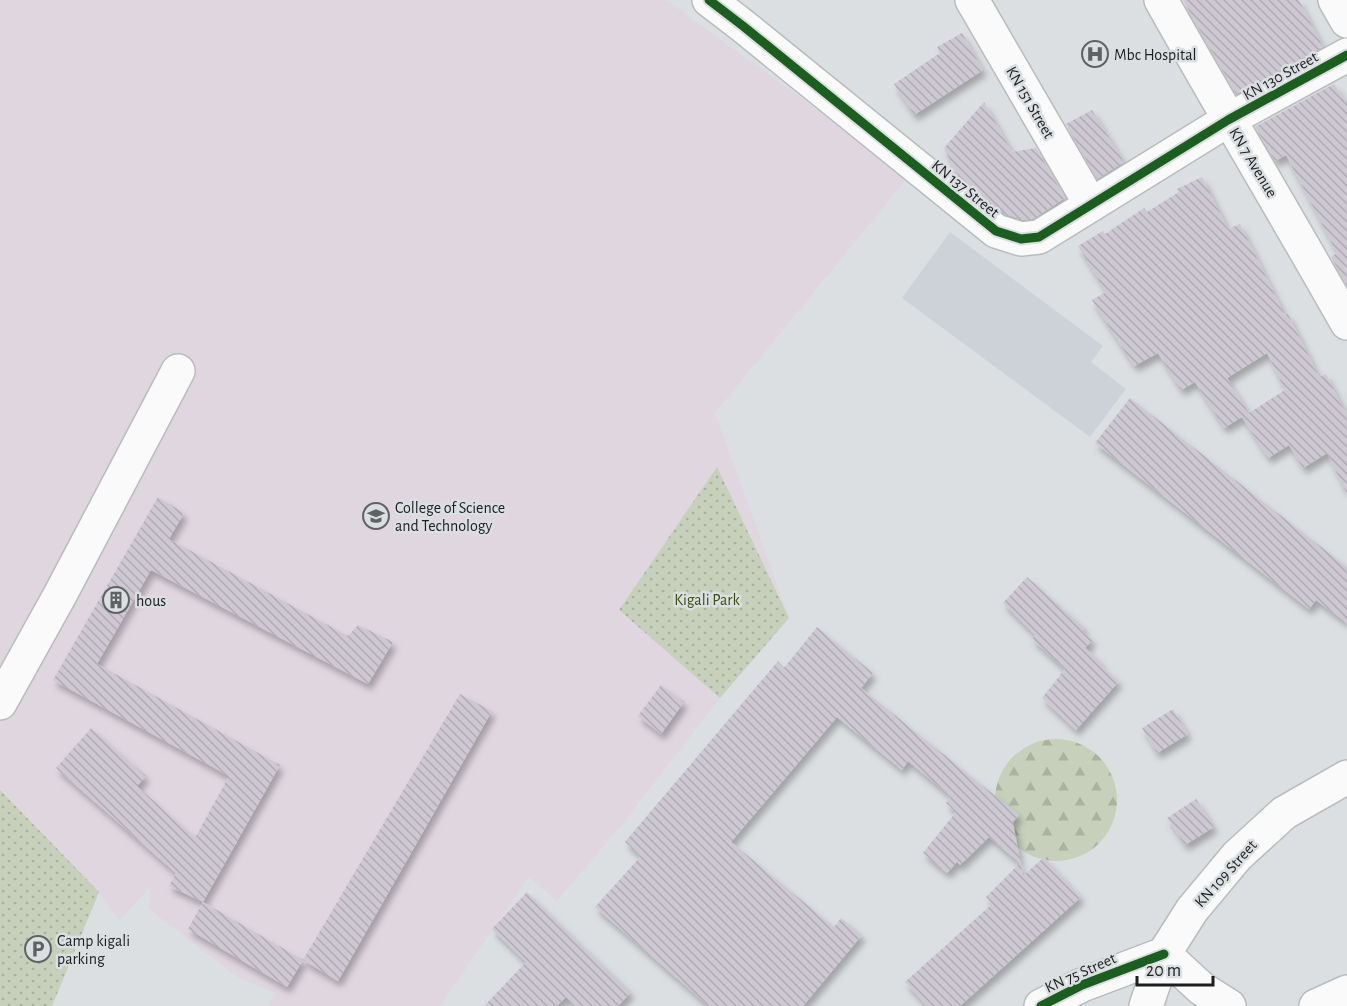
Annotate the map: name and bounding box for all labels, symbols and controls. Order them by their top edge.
hospital icon: Mbc Hospital [1080,39,1110,69]
place label: Mbc Hospital [1114,47,1197,63]
street label: KN 130 Street [1240,49,1321,103]
street label: KN 151 Street [1003,64,1057,141]
street label: KN 7 Avenue [1226,125,1280,200]
street label: KN 137 Street [929,157,1002,221]
place label: College of Science and Technology [395,500,505,535]
school or university icon: College of Science and Technology [361,501,391,531]
building icon: hous [101,585,131,615]
park label: Kigali Park [674,592,741,608]
place label: hous [136,593,166,609]
street label: KN 109 Street [1192,837,1260,910]
place label: Camp kigali parking [57,933,130,967]
parking icon: Camp kigali parking [23,934,53,964]
scale bar [1137,949,1214,987]
street label: KN 75 Street [1042,950,1118,996]
text: 20 m [1146,962,1181,980]

